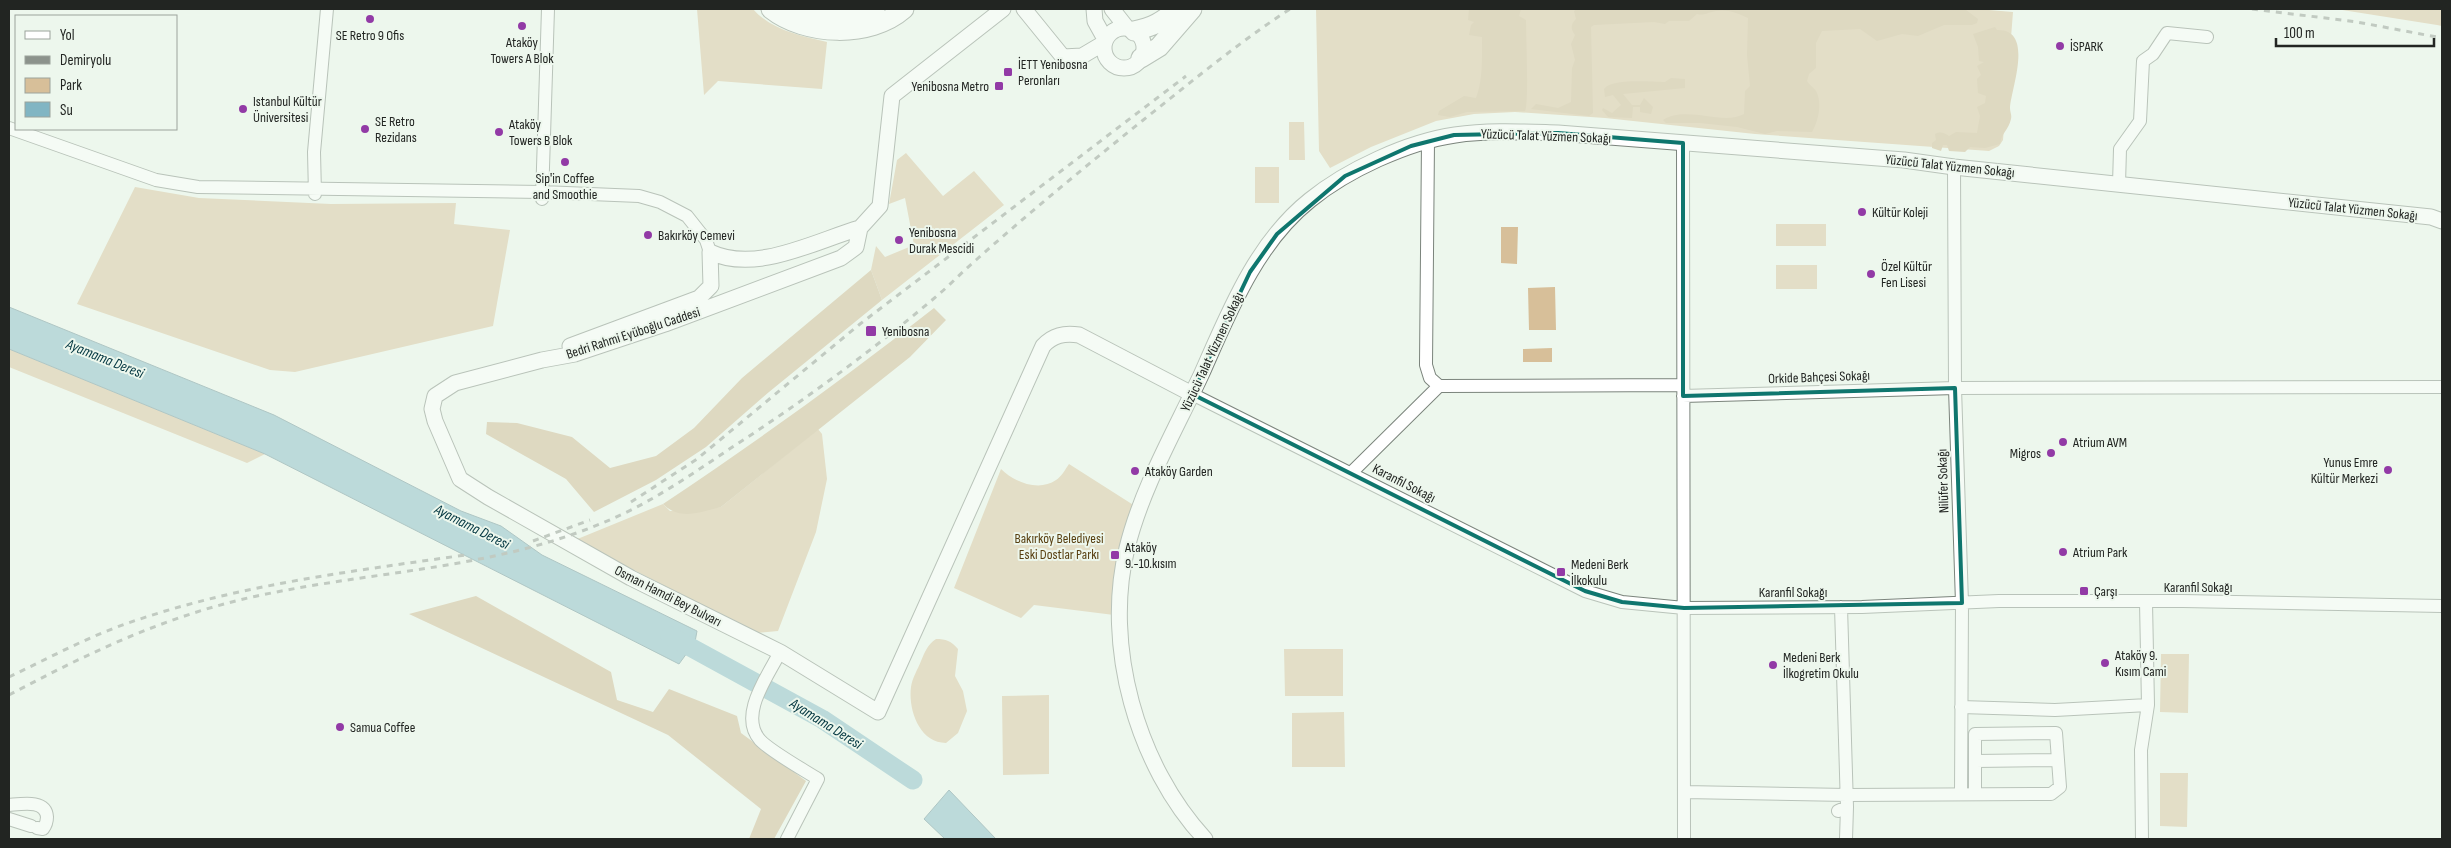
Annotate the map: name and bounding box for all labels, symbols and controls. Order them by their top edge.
marker: SE Retro 9 Ofis [364,13,376,25]
legend [15,15,178,130]
scale bar [2276,15,2434,47]
marker: Ataköy Towers A Blok [516,20,528,32]
text: 100 m [2284,24,2315,43]
text: Yol [60,26,75,45]
place label: SE Retro 9 Ofis [336,27,404,44]
place label: Ataköy Towers A Blok [490,34,554,67]
place label: İSPARK [2070,38,2104,55]
marker: İSPARK [2054,40,2066,52]
text: Demiryolu [60,51,111,70]
place label: İETT Yenibosna Peronları [1018,56,1088,89]
marker: İETT Yenibosna Peronları [1002,66,1014,78]
text: Park [60,76,82,95]
place label: Yenibosna Metro [912,78,989,95]
marker: Yenibosna Metro [993,80,1005,92]
place label: Istanbul Kültür Üniversitesi [253,93,322,126]
text: Su [60,101,73,120]
marker: Istanbul Kültür Üniversitesi [237,103,249,115]
place label: SE Retro Rezidans [375,113,417,146]
place label: Ataköy Towers B Blok [508,116,573,149]
marker: SE Retro Rezidans [359,123,371,135]
street label: Yüzücü Talat Yüzmen Sokağı [1481,125,1611,147]
marker: Ataköy Towers B Blok [493,126,505,138]
street label: Yüzücü Talat Yüzmen Sokağı [1884,151,2016,181]
marker: Sip'in Coffee and Smoothie [559,156,571,168]
place label: Sip'in Coffee and Smoothie [533,170,597,203]
street label: Yüzücü Talat Yüzmen Sokağı [2287,194,2419,224]
place label: Kültür Koleji [1872,204,1928,221]
marker: Kültür Koleji [1856,206,1868,218]
place label: Yenibosna Durak Mescidi [909,224,974,257]
place label: Bakırköy Cemevi [658,227,735,244]
marker: Bakırköy Cemevi [642,229,654,241]
marker: Yenibosna Durak Mescidi [893,234,905,246]
place label: Özel Kültür Fen Lisesi [1881,258,1932,291]
marker: Özel Kültür Fen Lisesi [1865,268,1877,280]
street label: Yüzücü Talat Yüzmen Sokağı [1177,289,1247,415]
street label: Bedri Rahmi Eyüboğlu Caddesi [564,303,702,363]
place label: Yenibosna [882,323,929,340]
marker: Yenibosna [864,324,878,338]
water label: Ayamama Deresi [63,334,148,384]
street label: Orkide Bahçesi Sokağı [1768,367,1870,387]
place label: Atrium AVM [2072,434,2127,451]
marker: Atrium AVM [2057,436,2069,448]
place label: Migros [2010,445,2041,462]
marker: Migros [2045,447,2057,459]
street label: Nilüfer Sokağı [1933,448,1953,514]
place label: Yunus Emre Kültür Merkezi [2311,454,2378,487]
street label: Karanfil Sokağı [1370,460,1438,506]
place label: Ataköy Garden [1144,463,1213,480]
marker: Yunus Emre Kültür Merkezi [2382,464,2394,476]
marker: Ataköy Garden [1129,465,1141,477]
water label: Ayamama Deresi [430,499,514,555]
park label: Bakırköy Belediyesi Eski Dostlar Parkı [1014,530,1104,563]
place label: Ataköy 9.-10.kısım [1124,539,1177,572]
place label: Atrium Park [2072,544,2128,561]
marker: Atrium Park [2057,546,2069,558]
marker: Ataköy 9.-10.kısım [1109,549,1121,561]
place label: Medeni Berk İlkokulu [1571,556,1629,589]
street label: Osman Hamdi Bey Bulvarı [612,562,724,630]
marker: Medeni Berk İlkokulu [1555,566,1567,578]
street label: Karanfil Sokağı [2164,579,2232,596]
place label: Çarşı [2094,583,2117,600]
street label: Karanfil Sokağı [1759,584,1827,601]
marker: Çarşı [2078,585,2090,597]
place label: Ataköy 9. Kısım Cami [2114,647,2166,680]
place label: Medeni Berk İlkogretim Okulu [1783,649,1859,682]
marker: Ataköy 9. Kısım Cami [2099,657,2111,669]
marker: Medeni Berk İlkogretim Okulu [1767,659,1779,671]
water label: Ayamama Deresi [785,694,867,754]
place label: Samua Coffee [350,719,415,736]
marker: Samua Coffee [334,721,346,733]

